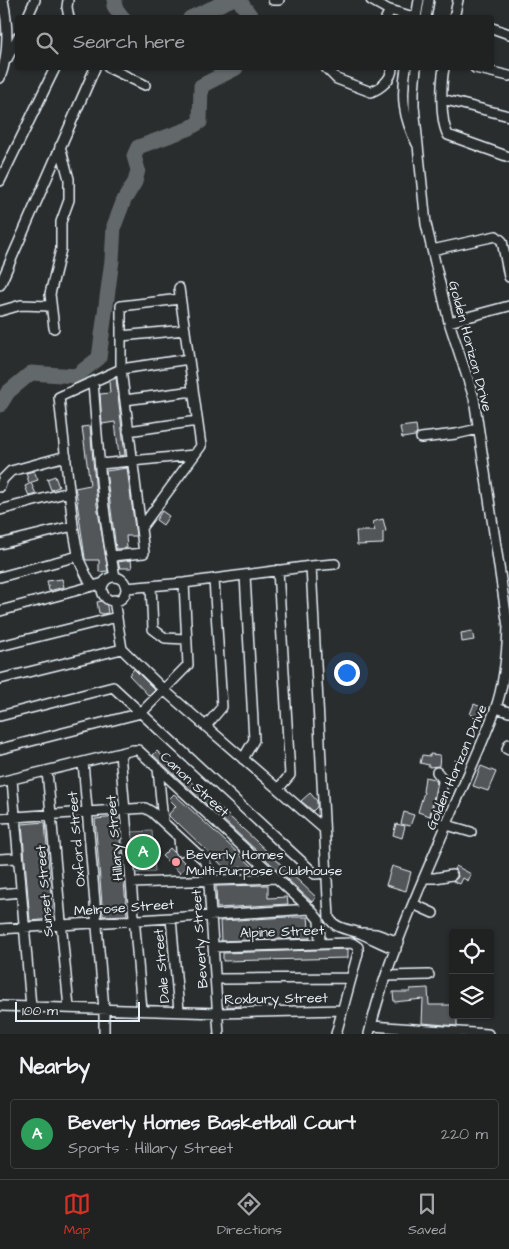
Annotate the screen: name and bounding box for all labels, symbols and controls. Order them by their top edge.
search box [15,15,494,70]
icon: search [33,29,61,57]
text: Search here [73,29,185,56]
street label: Golden Horizon Drive [443,279,497,414]
your location [334,660,360,686]
street label: Golden Horizon Drive [421,701,493,833]
street label: Canon Street [155,748,233,822]
street label: Oxford Street [63,790,91,888]
street label: Hillary Street [101,794,129,882]
pin: A [127,833,159,871]
street label: Sunset Street [31,844,59,938]
place label: Beverly Homes Multi-Purpose Clubhouse [186,845,343,881]
marker: Beverly Homes Multi-Purpose Clubhouse [170,856,182,868]
street label: Beverly Street [187,889,213,989]
street label: Melrose Street [73,894,175,921]
street label: Alpine Street [239,921,325,943]
street label: Dale Street [149,927,175,1004]
map controls [449,929,494,1019]
button: locate [449,929,494,974]
button: layers [449,974,494,1019]
street label: Roxbury Street [224,988,328,1010]
scale bar [15,999,140,1022]
text: 100 m [22,1001,58,1021]
text: Nearby [20,1052,90,1081]
text: Beverly Homes Basketball Court [68,1110,356,1137]
text: A [32,1123,42,1145]
text: 220 m [441,1123,488,1145]
text: Sports · Hillary Street [68,1137,233,1159]
tab: Map [63,1190,91,1240]
tab: Directions [217,1190,282,1240]
tab: Saved [408,1190,446,1240]

